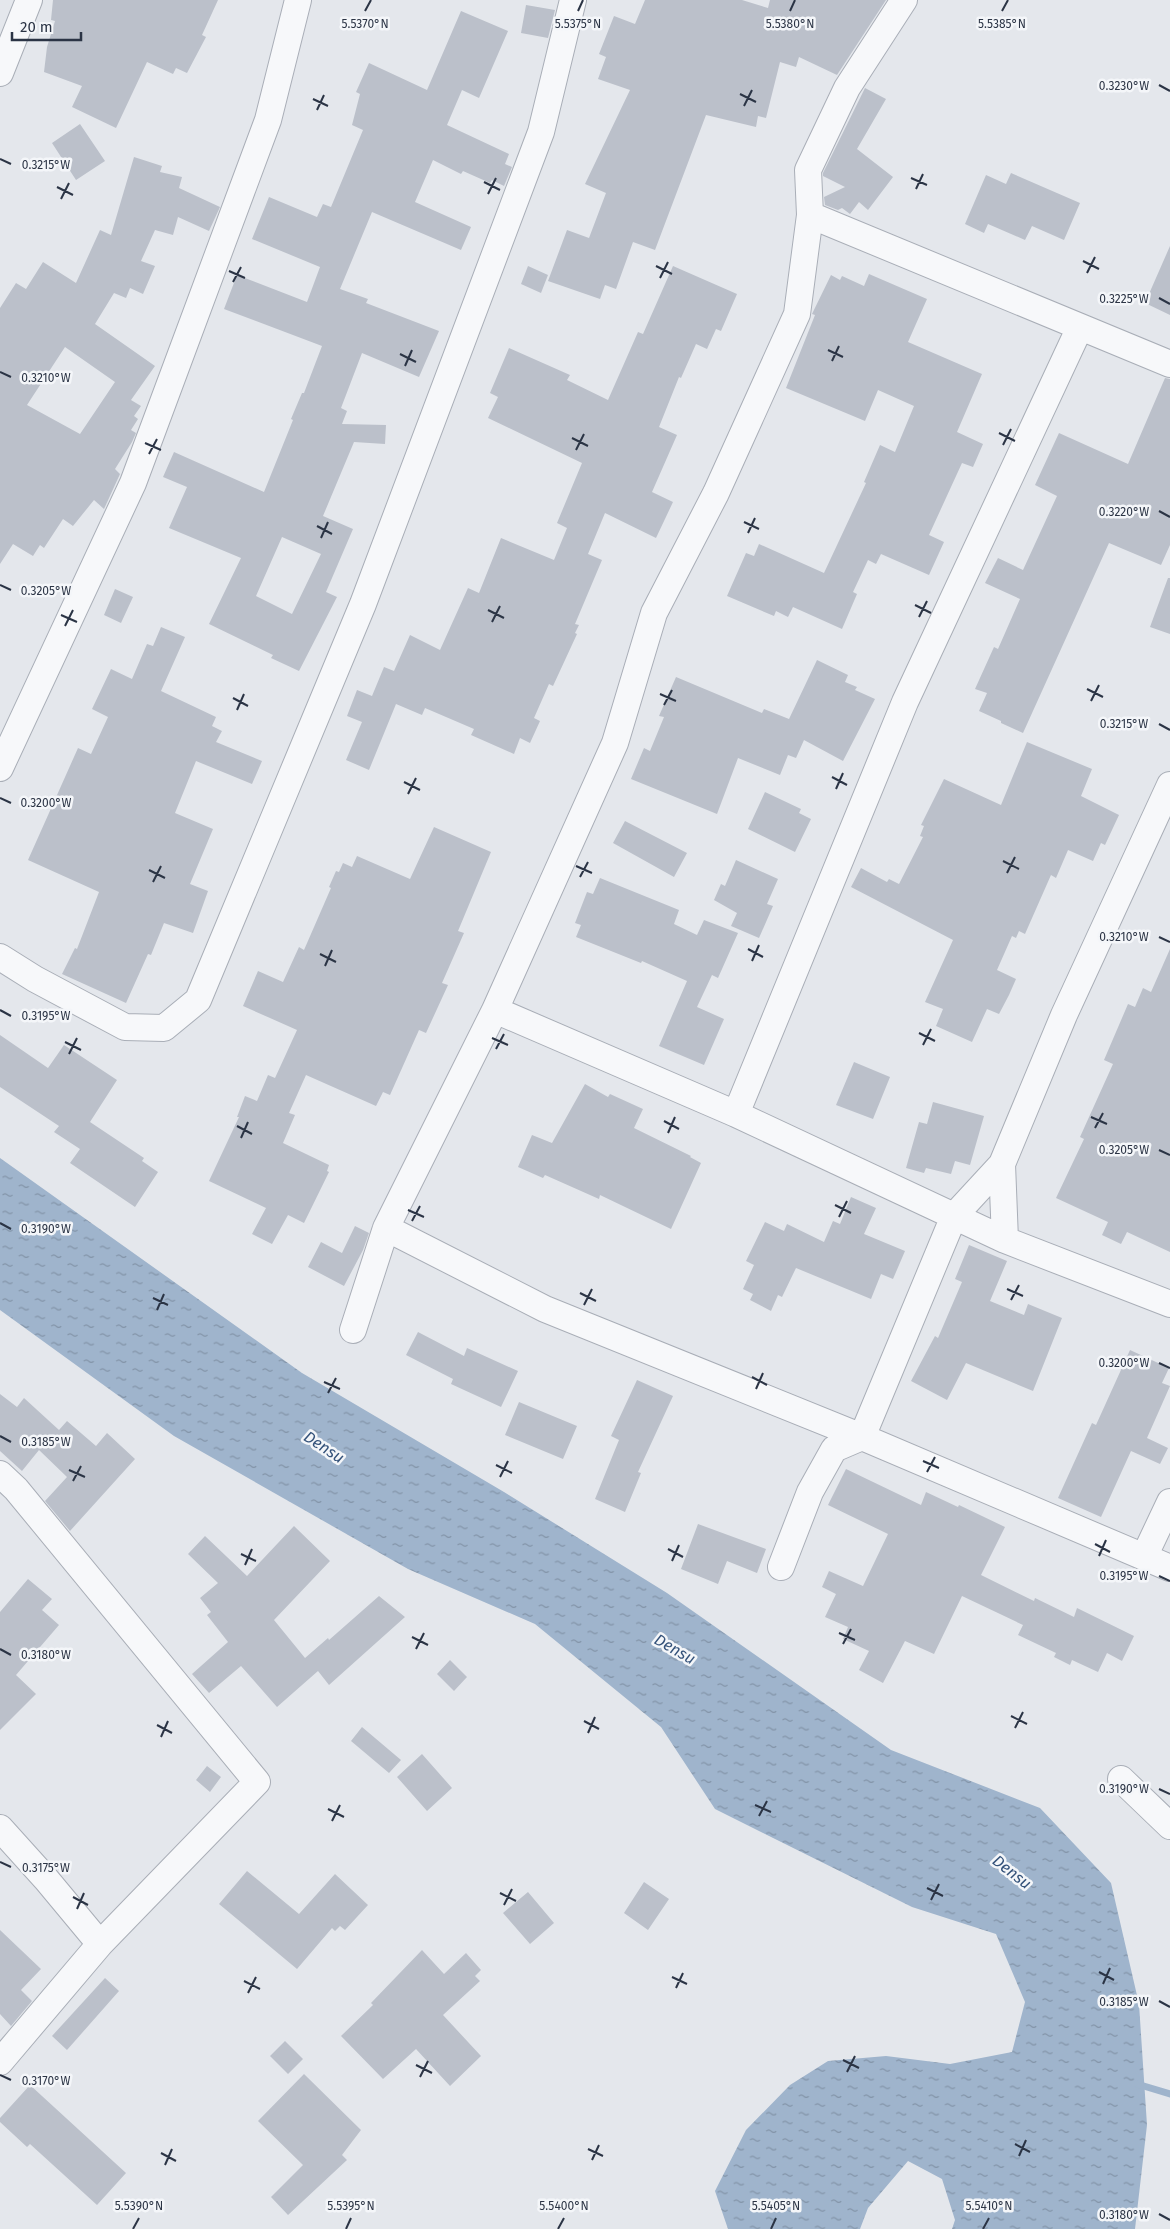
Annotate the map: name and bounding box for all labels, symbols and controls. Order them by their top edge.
scale bar [12,10,81,42]
text: 5.5370°N [341,17,389,31]
text: 5.5375°N [555,17,601,31]
text: 5.5380°N [766,17,814,31]
text: 5.5385°N [978,17,1026,31]
text: 20 m [20,18,53,36]
text: 0.3230°W [1099,79,1149,93]
text: 0.3215°W [22,158,70,172]
text: 0.3225°W [1099,292,1149,306]
text: 0.3210°W [21,371,71,385]
text: 0.3220°W [1099,505,1149,519]
text: 0.3205°W [21,584,71,598]
text: 0.3215°W [1100,717,1148,731]
text: 0.3200°W [20,796,72,810]
text: 0.3210°W [1099,930,1149,944]
text: 0.3195°W [22,1009,71,1023]
text: 0.3205°W [1099,1143,1149,1157]
text: 0.3190°W [21,1222,71,1236]
text: 0.3200°W [1098,1356,1150,1370]
water label: Densu [300,1427,348,1467]
text: 0.3185°W [21,1435,71,1449]
text: 0.3195°W [1100,1569,1149,1583]
water label: Densu [651,1630,699,1668]
text: 0.3180°W [21,1648,71,1662]
text: 0.3190°W [1099,1782,1149,1796]
water label: Densu [989,1851,1035,1893]
text: 0.3175°W [22,1861,70,1875]
text: 0.3185°W [1099,1995,1149,2009]
text: 0.3170°W [22,2074,70,2088]
text: 5.5390°N [115,2199,163,2213]
text: 5.5395°N [327,2199,375,2213]
text: 5.5400°N [539,2199,589,2213]
text: 5.5405°N [752,2199,800,2213]
text: 5.5410°N [965,2199,1013,2213]
text: 0.3180°W [1099,2208,1149,2222]

